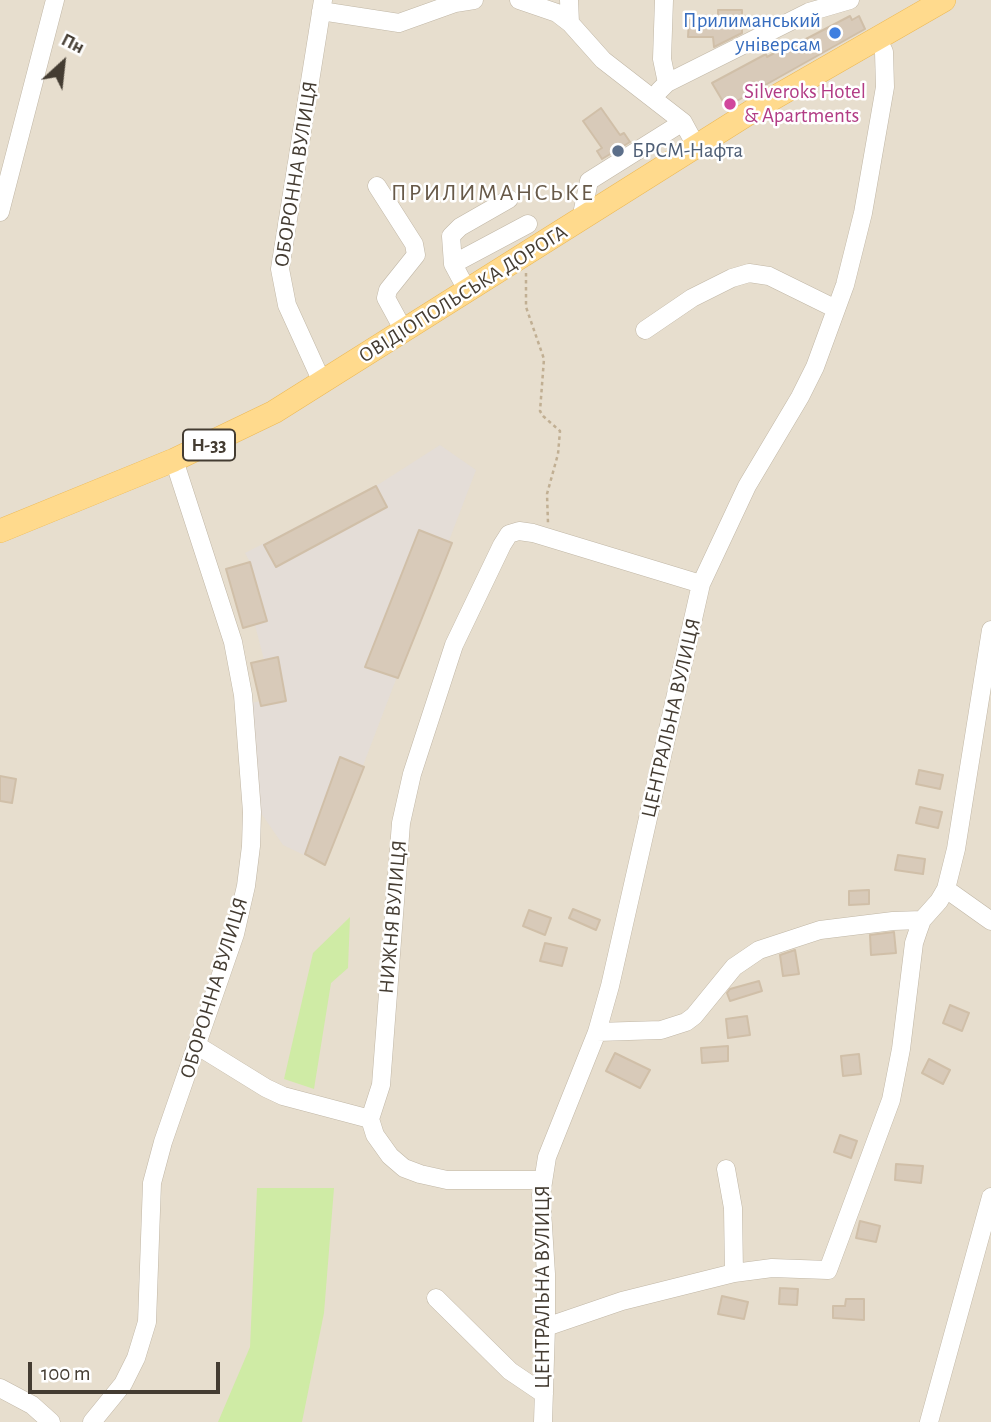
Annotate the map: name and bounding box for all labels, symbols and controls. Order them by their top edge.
place label: Прилиманський універсам [683,8,821,58]
marker: Прилиманський універсам [827,25,843,41]
north arrow [28,28,98,98]
text: Пн [58,30,87,58]
street label: ОБОРОННА ВУЛИЦЯ [269,79,323,269]
place label: Silveroks Hotel & Apartments [744,79,866,129]
marker: Silveroks Hotel & Apartments [722,96,738,112]
place label: БРСМ-Нафта [632,138,743,164]
marker: БРСМ-Нафта [610,143,626,159]
district label: ПРИЛИМАНСЬКЕ [392,179,594,207]
street label: ОВІДІОПОЛЬСЬКА ДОРОГА [354,219,572,369]
road number: Н-33 [183,430,235,460]
street label: ЦЕНТРАЛЬНА ВУЛИЦЯ [636,616,706,820]
street label: НИЖНЯ ВУЛИЦЯ [374,839,412,995]
street label: ОБОРОННА ВУЛИЦЯ [174,894,254,1082]
street label: ЦЕНТРАЛЬНА ВУЛИЦЯ [530,1185,556,1389]
scale bar [32,1348,224,1392]
text: 100 m [41,1363,91,1384]

